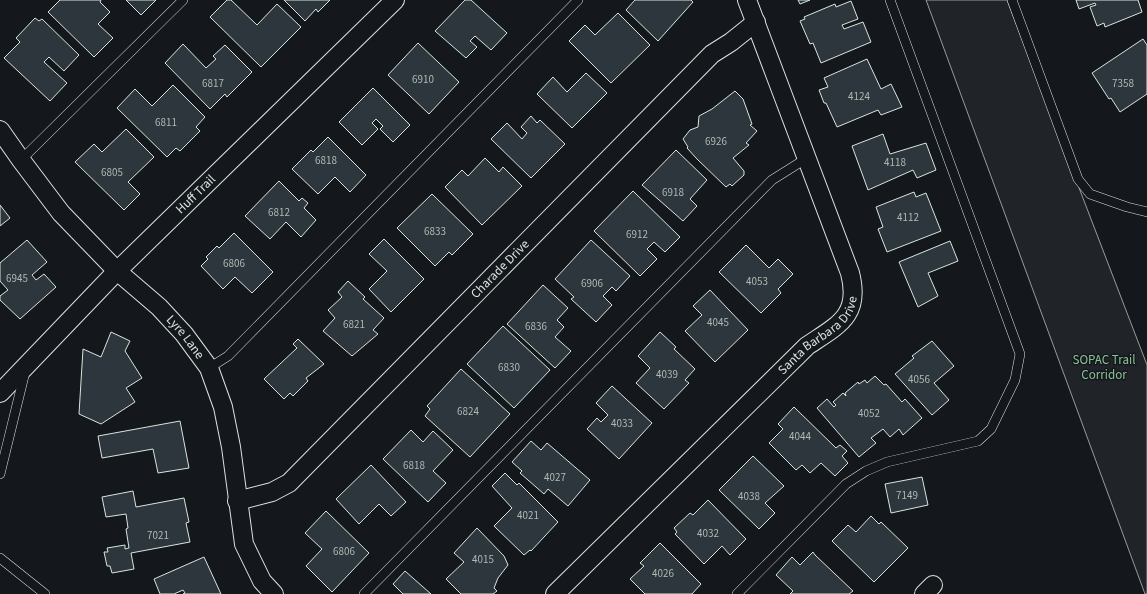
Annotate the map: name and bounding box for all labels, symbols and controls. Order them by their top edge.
house number: 6910 [412,72,434,87]
house number: 6817 [202,76,224,91]
house number: 7358 [1112,76,1134,91]
house number: 4124 [848,89,870,104]
house number: 6811 [155,115,177,130]
house number: 6926 [705,134,727,149]
house number: 6818 [315,153,337,168]
house number: 4118 [884,155,906,170]
house number: 6805 [101,165,123,180]
street label: Huff Trail [172,171,220,218]
house number: 6918 [662,185,684,200]
house number: 6812 [268,205,290,220]
house number: 4112 [897,210,919,225]
house number: 6833 [424,224,446,239]
house number: 6912 [626,227,648,242]
street label: Charade Drive [467,235,533,302]
house number: 6806 [223,256,245,271]
house number: 6945 [6,271,28,286]
house number: 4053 [746,274,768,289]
house number: 6906 [581,276,603,291]
street label: Santa Barbara Drive [774,295,862,379]
street label: Lyre Lane [162,311,209,363]
house number: 4045 [707,315,729,330]
house number: 6821 [343,317,365,332]
house number: 6836 [525,319,547,334]
park label: SOPAC Trail Corridor [1073,351,1135,384]
house number: 6830 [498,360,520,375]
house number: 4039 [656,367,678,382]
house number: 4056 [908,372,930,387]
house number: 6824 [457,404,479,419]
house number: 4052 [858,406,880,421]
house number: 4033 [611,416,633,431]
house number: 4044 [789,429,811,444]
house number: 6818 [403,458,425,473]
house number: 4027 [544,470,566,485]
house number: 7149 [896,488,918,503]
house number: 4038 [738,489,760,504]
house number: 4021 [517,508,539,523]
house number: 4032 [697,526,719,541]
house number: 7021 [147,528,169,543]
house number: 6806 [333,544,355,559]
house number: 4015 [472,552,494,567]
house number: 4026 [652,566,674,581]

